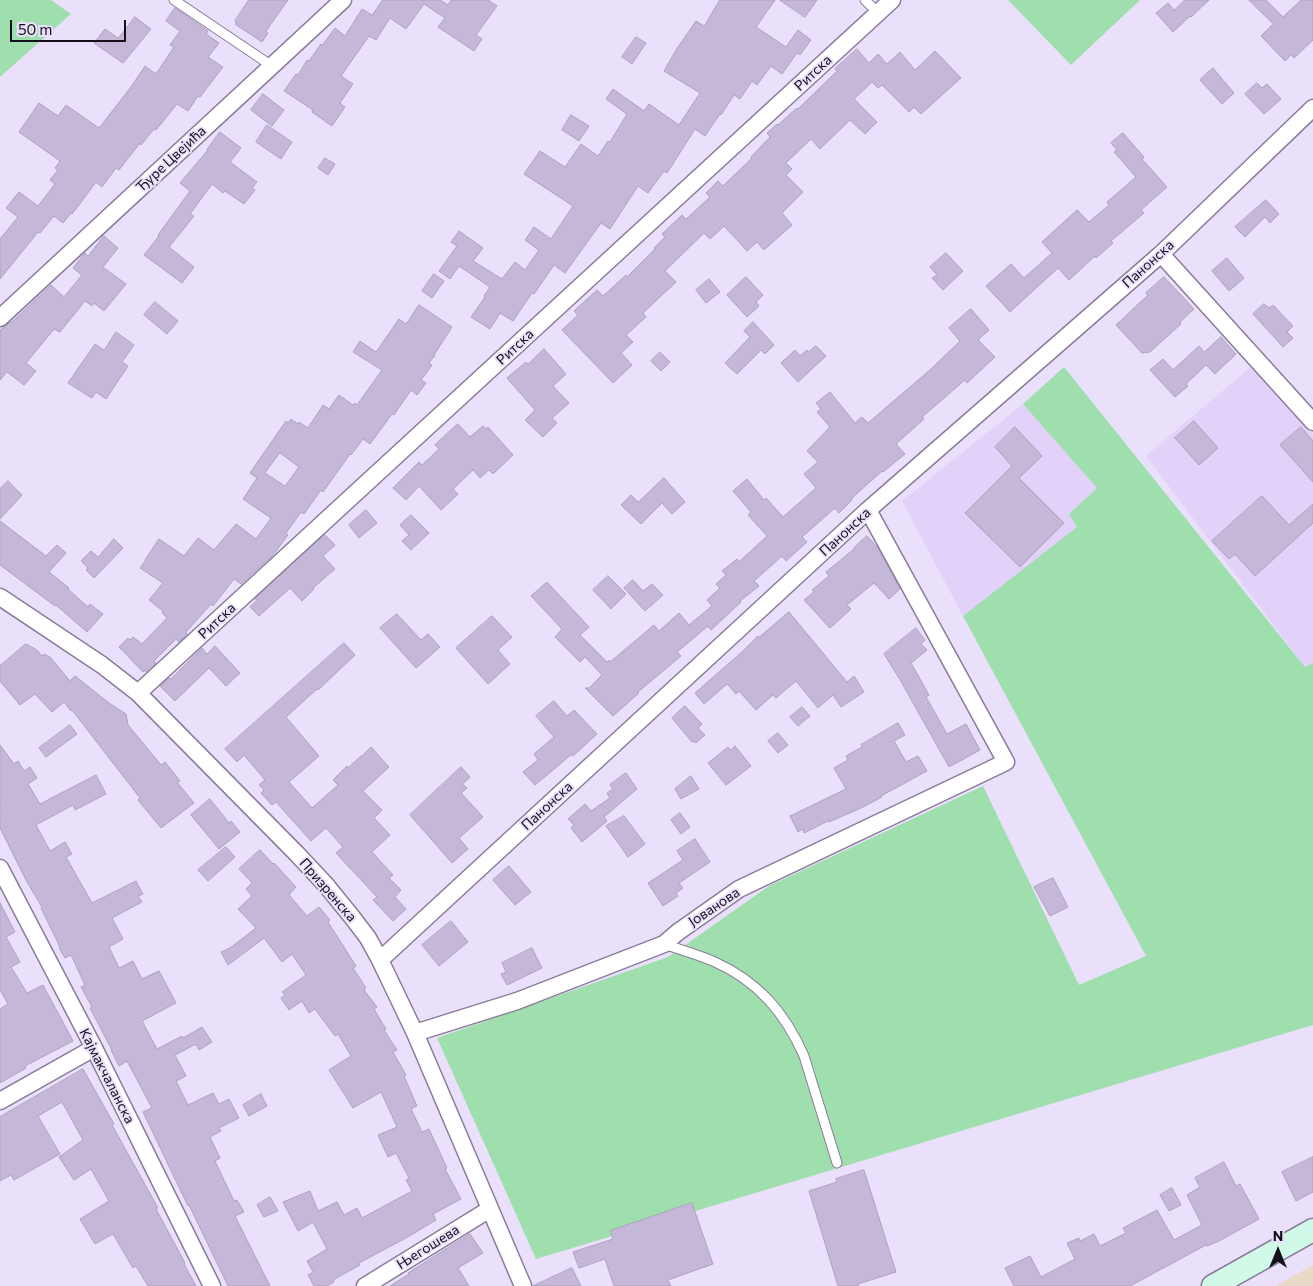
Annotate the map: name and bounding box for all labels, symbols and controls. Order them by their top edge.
scale bar [12,10,129,42]
text: 50 m [18,20,52,38]
street label: Ритска [791,52,835,94]
street label: Ђуре Цвејића [133,122,209,196]
street label: Панонска [1119,236,1177,292]
street label: Ритска [493,326,537,368]
street label: Панонска [816,504,874,560]
street label: Ритска [195,600,239,642]
street label: Панонска [518,778,576,834]
street label: Призренска [296,855,360,925]
street label: Јованова [685,884,743,930]
street label: Кајмакчаланска [76,1026,138,1126]
street label: Његошева [394,1221,462,1273]
north arrow [1253,1226,1303,1276]
text: N [1273,1227,1283,1244]

